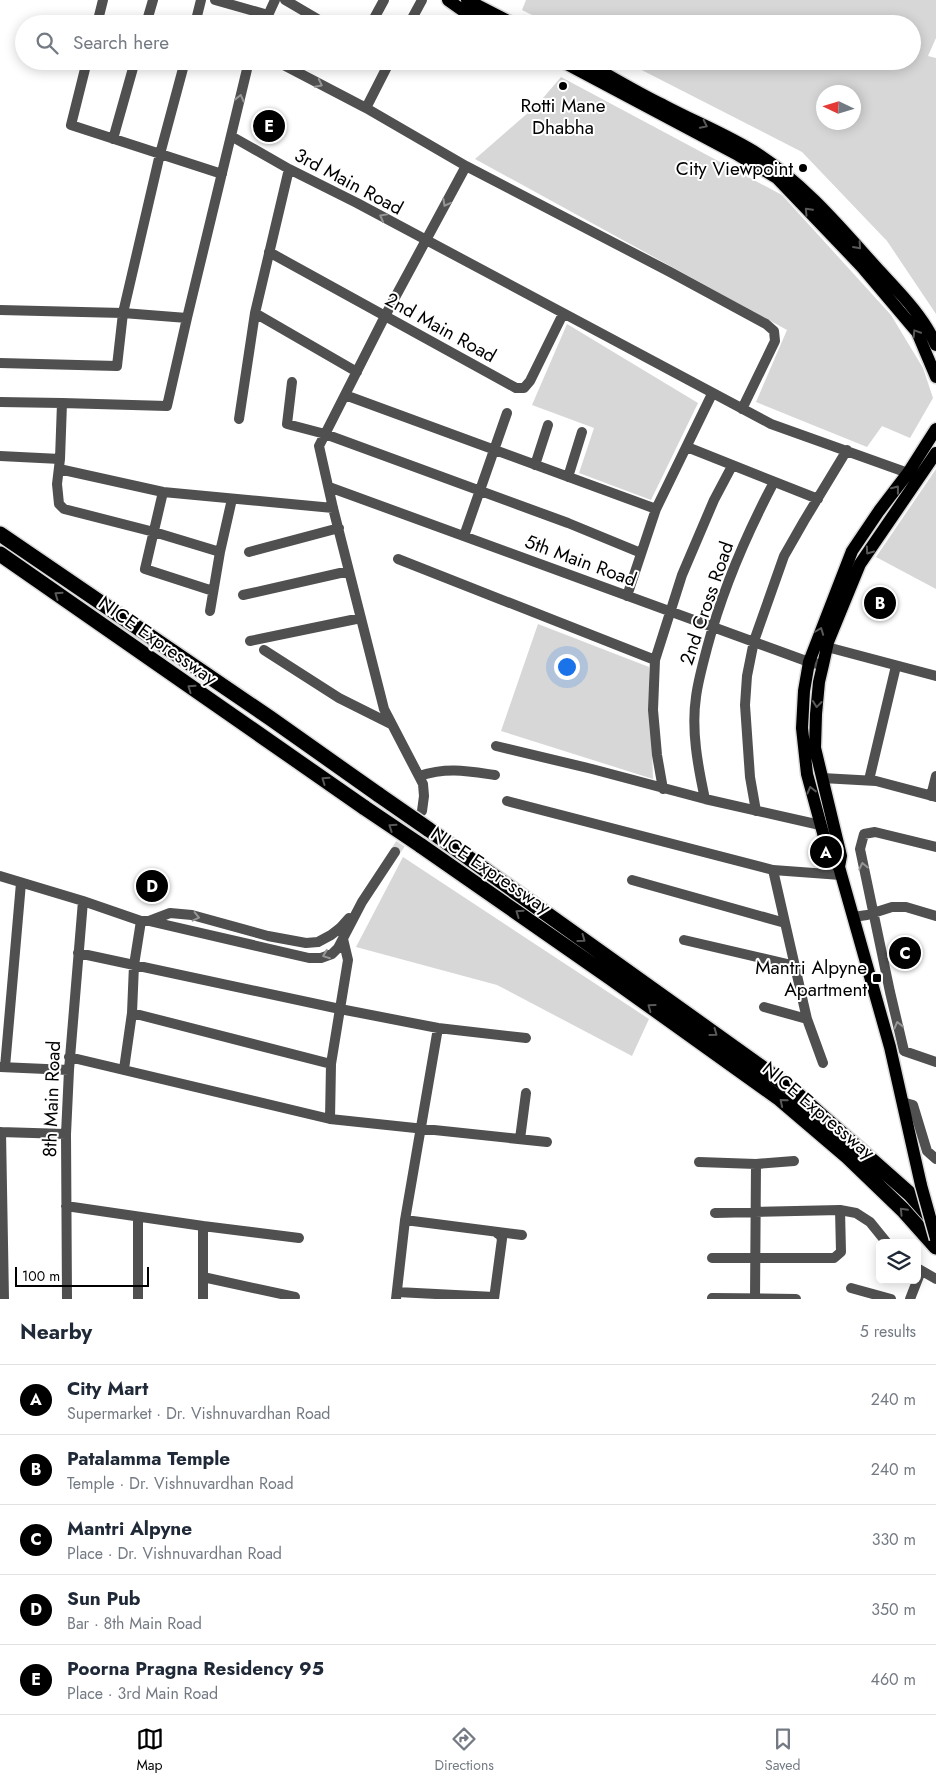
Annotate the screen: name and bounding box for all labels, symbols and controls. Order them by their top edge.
search box [15,15,921,70]
icon: search [33,29,61,57]
text: Search here [73,29,169,56]
one-way arrow [314,78,323,88]
marker: Rotti Mane Dhabha [557,80,569,92]
north arrow [816,85,861,130]
place label: Rotti Mane Dhabha [520,92,606,141]
one-way arrow [234,94,245,103]
pin: E [253,107,285,145]
one-way arrow [698,119,707,129]
street label: 3rd Main Road [290,141,408,221]
place label: City Viewpoint [676,155,793,182]
marker: City Viewpoint [797,162,809,174]
one-way arrow [442,198,452,207]
one-way arrow [805,208,814,217]
one-way arrow [379,214,388,224]
one-way arrow [852,240,861,249]
street label: 2nd Main Road [380,286,501,369]
one-way arrow [912,329,922,338]
one-way arrow [890,485,899,494]
street label: 5th Main Road [521,528,640,593]
street label: 2nd Cross Road [673,538,740,669]
one-way arrow [866,546,875,555]
pin: B [864,584,896,622]
street label: NICE Expressway [93,589,223,692]
one-way arrow [54,592,64,601]
one-way arrow [814,627,824,636]
your location [554,654,580,680]
one-way arrow [187,685,197,694]
one-way arrow [811,700,822,708]
one-way arrow [321,777,331,786]
one-way arrow [806,786,817,795]
street label: NICE Expressway [425,820,557,921]
one-way arrow [388,824,398,833]
pin: A [810,833,842,871]
one-way arrow [859,861,869,870]
pin: D [136,867,168,905]
one-way arrow [515,910,524,919]
one-way arrow [192,911,201,922]
one-way arrow [576,933,586,942]
pin: C [889,934,921,972]
one-way arrow [322,949,331,959]
place label: Mantri Alpyne Apartment [755,954,867,1003]
marker: Mantri Alpyne Apartment [871,972,883,984]
one-way arrow [648,1004,657,1013]
one-way arrow [893,1020,904,1029]
one-way arrow [708,1027,718,1036]
street label: 8th Main Road [36,1040,67,1158]
street label: NICE Expressway [757,1055,881,1166]
one-way arrow [780,1100,789,1108]
one-way arrow [900,1208,909,1217]
map controls [876,1239,921,1284]
button: layers [876,1239,921,1284]
scale bar [15,1264,149,1287]
text: 100 m [22,1266,60,1286]
text: Nearby [20,1317,92,1347]
text: 5 results [860,1320,916,1343]
text: City Mart [67,1375,148,1402]
text: A [30,1388,42,1411]
text: 240 m [871,1388,916,1411]
text: Supermarket · Dr. Vishnuvardhan Road [67,1402,331,1425]
text: Patalamma Temple [67,1445,230,1472]
text: B [31,1458,41,1481]
text: 240 m [871,1458,916,1481]
text: Temple · Dr. Vishnuvardhan Road [67,1472,294,1495]
text: Mantri Alpyne [67,1515,192,1542]
text: C [30,1528,42,1551]
text: 330 m [872,1528,916,1551]
text: Place · Dr. Vishnuvardhan Road [67,1542,282,1565]
text: Sun Pub [67,1585,141,1612]
text: D [30,1598,42,1621]
text: 350 m [871,1598,916,1621]
text: Bar · 8th Main Road [67,1612,202,1635]
text: Poorna Pragna Residency 95 [67,1655,324,1682]
text: E [31,1668,41,1691]
text: 460 m [871,1668,916,1691]
text: Place · 3rd Main Road [67,1682,218,1705]
tab: Map [136,1725,164,1775]
tab: Directions [435,1725,494,1775]
tab: Saved [765,1725,800,1775]

